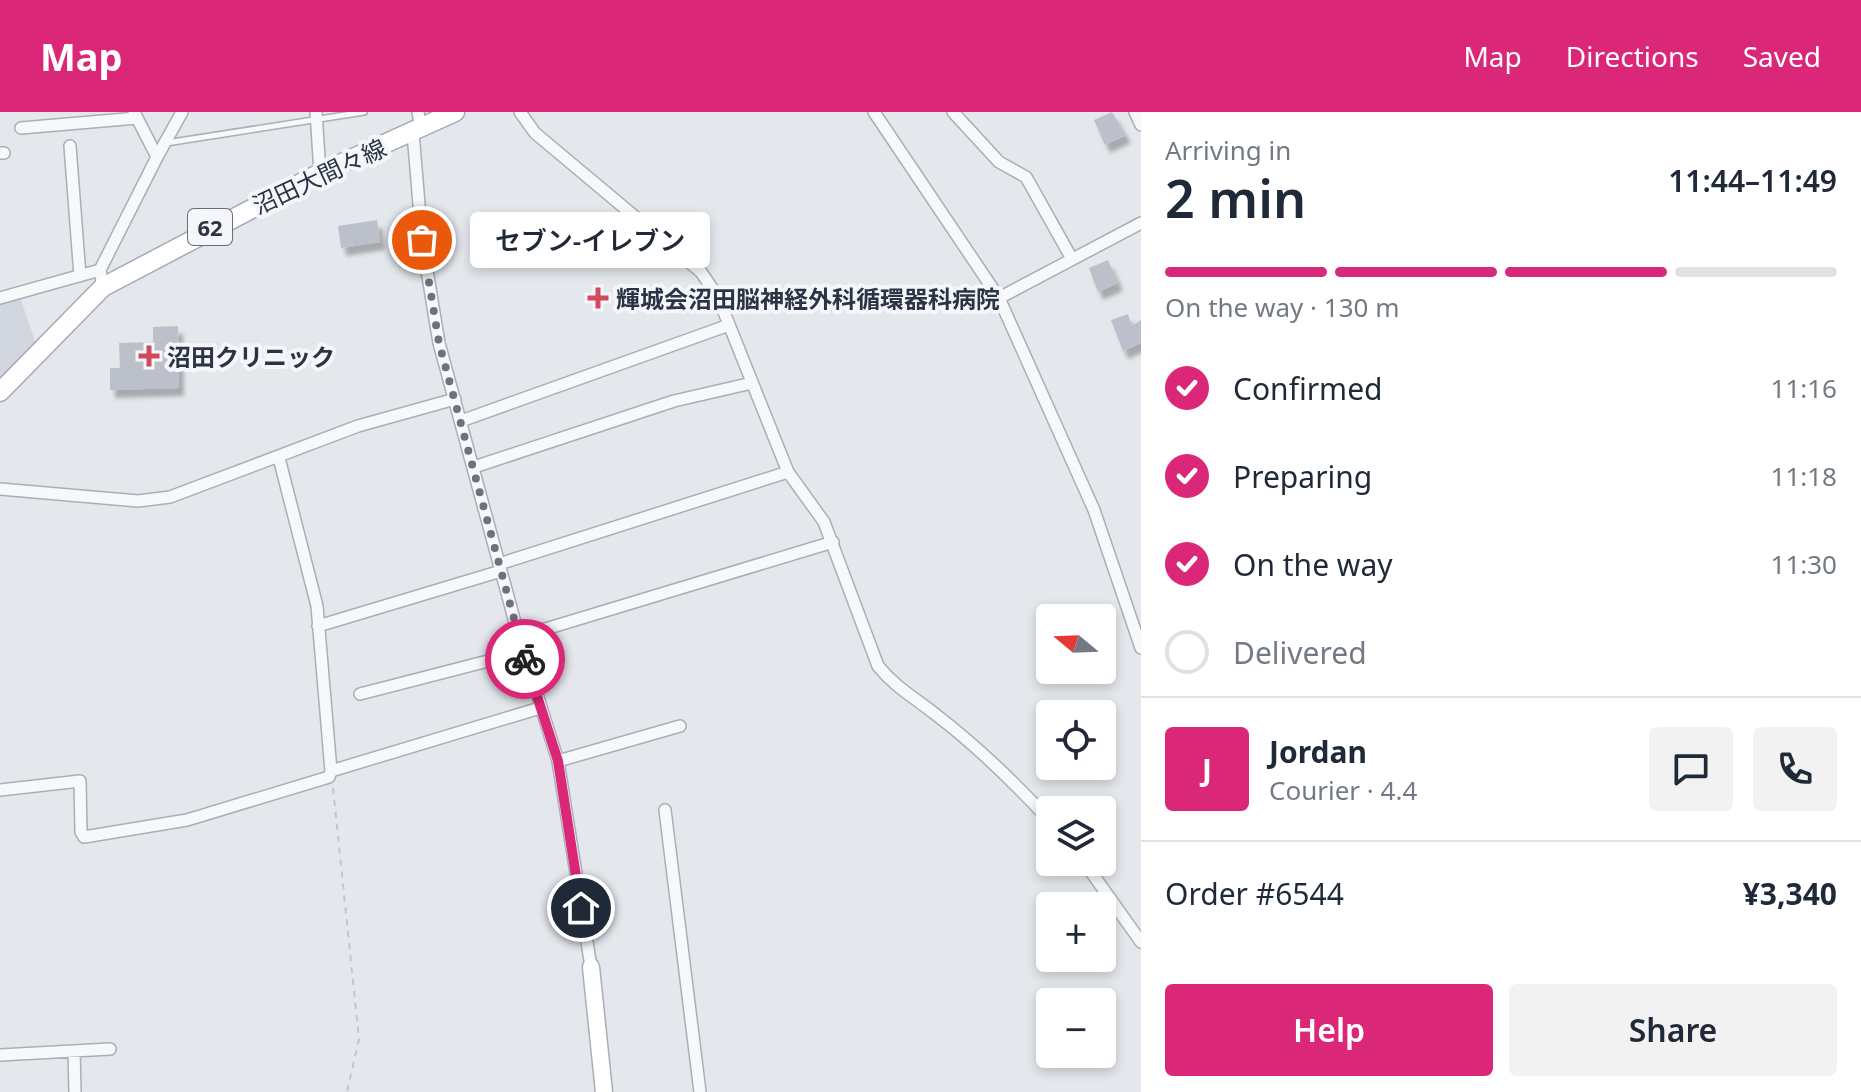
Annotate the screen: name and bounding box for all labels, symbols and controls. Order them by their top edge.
text: Map [40,30,123,82]
text: Map [1463,37,1522,75]
text: Directions [1566,37,1699,75]
text: Saved [1743,37,1821,75]
street label: 沼田大間々線 [247,131,391,221]
text: Arriving in [1165,132,1291,168]
text: 11:44–11:49 [1668,160,1837,201]
text: 2 min [1165,162,1306,233]
pin [388,206,456,274]
road number: 62 [188,209,232,245]
callout: セブン-イレブン [470,212,710,268]
icon: bag [400,218,444,262]
text: セブン-イレブン [495,222,685,258]
place label: 輝城会沼田脳神経外科循環器科病院 [616,282,1000,315]
marker: 輝城会沼田脳神経外科循環器科病院 [587,287,609,309]
text: On the way · 130 m [1165,289,1399,325]
place label: 沼田クリニック [167,340,335,373]
marker: 沼田クリニック [138,345,160,367]
icon: check [1165,366,1209,410]
text: Confirmed [1233,368,1383,409]
text: 11:16 [1771,370,1837,406]
icon: check [1165,454,1209,498]
text: Preparing [1233,456,1372,497]
text: 11:18 [1771,458,1837,494]
icon: check [1165,542,1209,586]
text: On the way [1233,544,1393,585]
text: 11:30 [1771,546,1837,582]
north arrow [1036,604,1116,684]
map controls [1036,604,1116,1068]
courier [485,619,565,699]
text: Delivered [1233,632,1367,673]
icon: bike [503,637,547,681]
button: locate [1036,700,1116,780]
button: chat [1649,727,1733,811]
button: phone [1753,727,1837,811]
text: Jordan [1269,731,1367,772]
text: J [1202,749,1212,790]
text: Courier · 4.4 [1269,772,1417,808]
button: layers [1036,796,1116,876]
text: Order #6544 [1165,873,1344,914]
text: ¥3,340 [1743,873,1837,914]
pin [547,874,615,942]
icon: home [559,886,603,930]
button: + [1036,892,1116,972]
button: Help [1165,984,1493,1076]
button: Share [1509,984,1837,1076]
button: − [1036,988,1116,1068]

